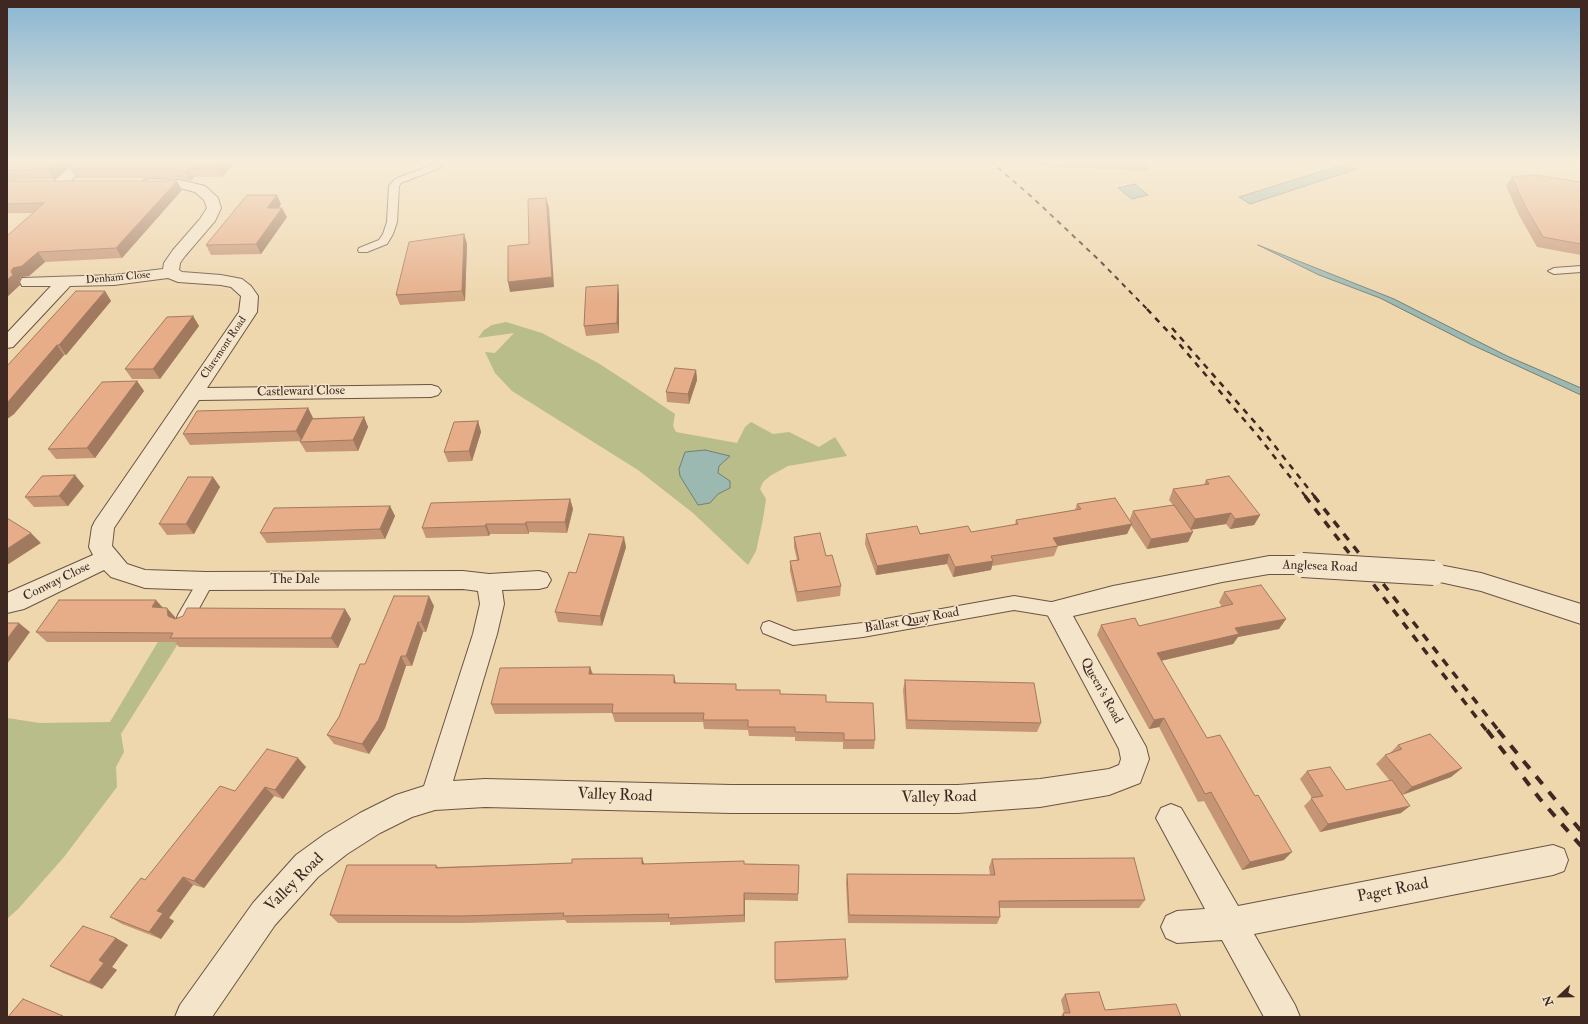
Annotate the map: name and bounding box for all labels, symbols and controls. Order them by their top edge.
street label: Denham Close [85,269,151,287]
street label: Claremont Road [198,314,250,382]
street label: Castleward Close [257,383,345,401]
street label: Anglesea Road [1282,558,1358,576]
street label: Conway Close [21,559,93,605]
street label: The Dale [270,572,320,588]
street label: Ballast Quay Road [863,605,961,637]
street label: Queen's Road [1077,655,1125,727]
street label: Valley Road [577,785,653,807]
street label: Valley Road [901,788,977,808]
street label: Valley Road [262,850,328,916]
street label: Paget Road [1356,875,1430,907]
north arrow [1540,976,1580,1016]
text: N [1541,994,1556,1008]

